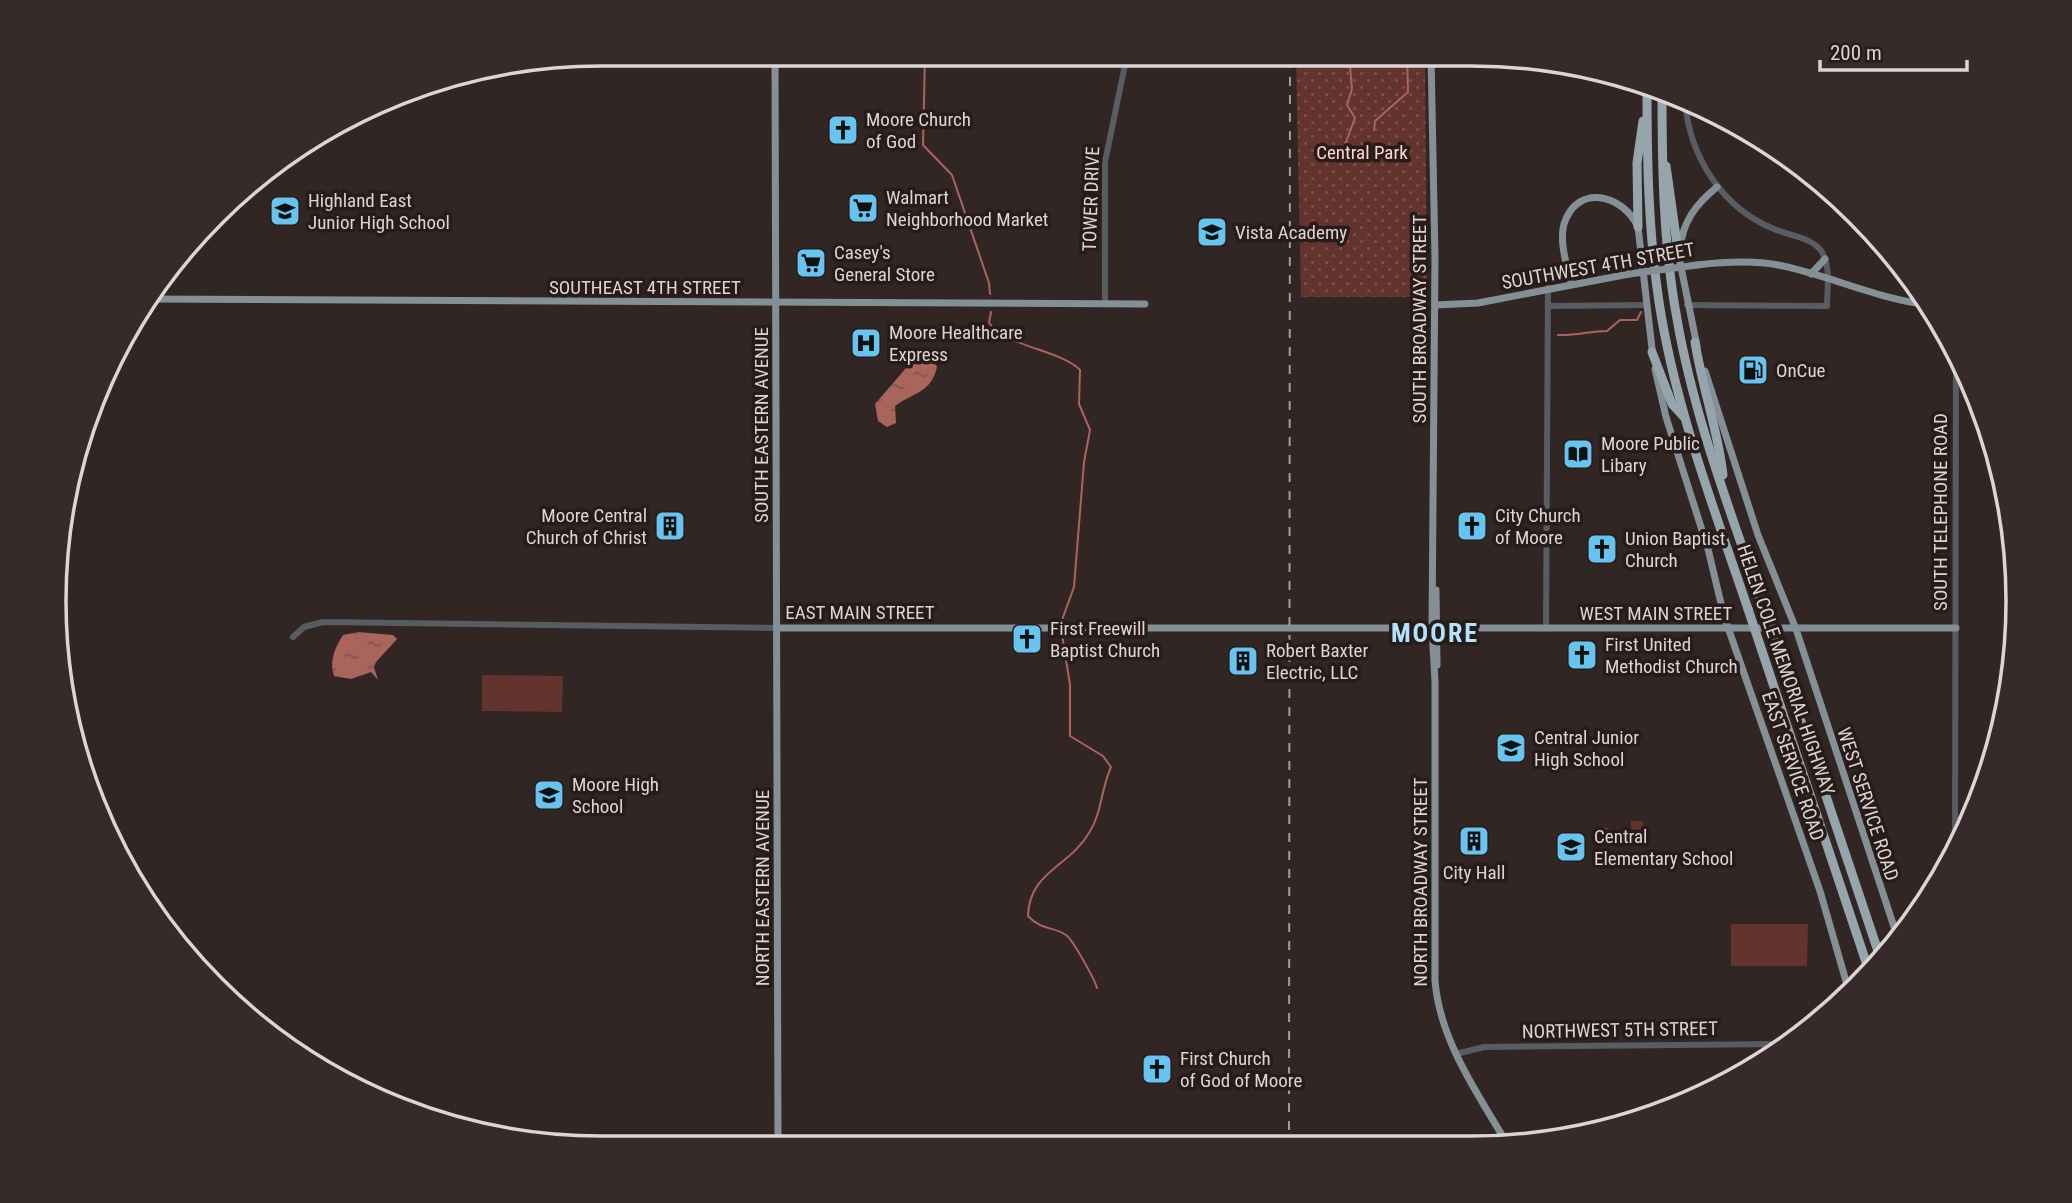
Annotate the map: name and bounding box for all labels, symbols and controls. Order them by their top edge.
scale bar [1820,28,1967,72]
text: 200 m [1830,41,1882,65]
place label: Moore Church of God [866,108,971,153]
church icon: Moore Church of God [826,113,860,147]
park label: Central Park [1316,141,1408,164]
street label: TOWER DRIVE [1078,146,1104,252]
place label: Walmart Neighborhood Market [886,186,1048,231]
place label: Highland East Junior High School [308,189,450,234]
supermarket icon: Walmart Neighborhood Market [846,191,880,225]
school or university icon: Highland East Junior High School [268,194,302,228]
school or university icon: Vista Academy [1195,215,1229,249]
street label: SOUTH BROADWAY STREET [1408,215,1431,423]
place label: Vista Academy [1235,221,1347,244]
street label: SOUTHWEST 4TH STREET [1500,238,1696,294]
place label: Casey's General Store [834,241,935,286]
supermarket icon: Casey's General Store [794,246,828,280]
street label: SOUTHEAST 4TH STREET [549,276,741,299]
place label: Moore Healthcare Express [889,321,1023,366]
hospital icon: Moore Healthcare Express [849,326,883,360]
street label: SOUTH EASTERN AVENUE [750,327,773,523]
fuel station icon: OnCue [1736,353,1770,387]
place label: OnCue [1776,359,1826,382]
street label: SOUTH TELEPHONE ROAD [1929,413,1952,611]
place label: Moore Public Libary [1601,432,1700,477]
library icon: Moore Public Libary [1561,437,1595,471]
place label: Moore Central Church of Christ [526,504,647,549]
place label: City Church of Moore [1495,504,1581,549]
building icon: Moore Central Church of Christ [653,509,687,543]
church icon: City Church of Moore [1455,509,1489,543]
place label: Union Baptist Church [1625,527,1725,572]
church icon: Union Baptist Church [1585,532,1619,566]
street label: HELEN COLE MEMORIAL HIGHWAY [1732,542,1840,798]
street label: EAST MAIN STREET [785,601,935,624]
street label: WEST MAIN STREET [1580,602,1733,625]
place label: First Freewill Baptist Church [1050,617,1160,662]
district label: MOORE [1391,618,1479,648]
church icon: First Freewill Baptist Church [1010,622,1044,656]
place label: First United Methodist Church [1605,633,1738,678]
church icon: First United Methodist Church [1565,638,1599,672]
place label: Robert Baxter Electric, LLC [1266,639,1368,684]
building icon: Robert Baxter Electric, LLC [1226,644,1260,678]
street label: EAST SERVICE ROAD [1757,688,1829,844]
street label: WEST SERVICE ROAD [1832,724,1904,884]
place label: Central Junior High School [1534,726,1639,771]
school or university icon: Central Junior High School [1494,731,1528,765]
place label: Moore High School [572,773,659,818]
street label: NORTH BROADWAY STREET [1409,777,1432,987]
school or university icon: Moore High School [532,778,566,812]
street label: NORTH EASTERN AVENUE [751,790,774,986]
building icon: City Hall [1457,824,1491,858]
place label: Central Elementary School [1594,825,1733,870]
school or university icon: Central Elementary School [1554,830,1588,864]
place label: City Hall [1443,861,1505,884]
street label: NORTHWEST 5TH STREET [1522,1017,1718,1043]
place label: First Church of God of Moore [1180,1047,1302,1092]
church icon: First Church of God of Moore [1140,1052,1174,1086]

